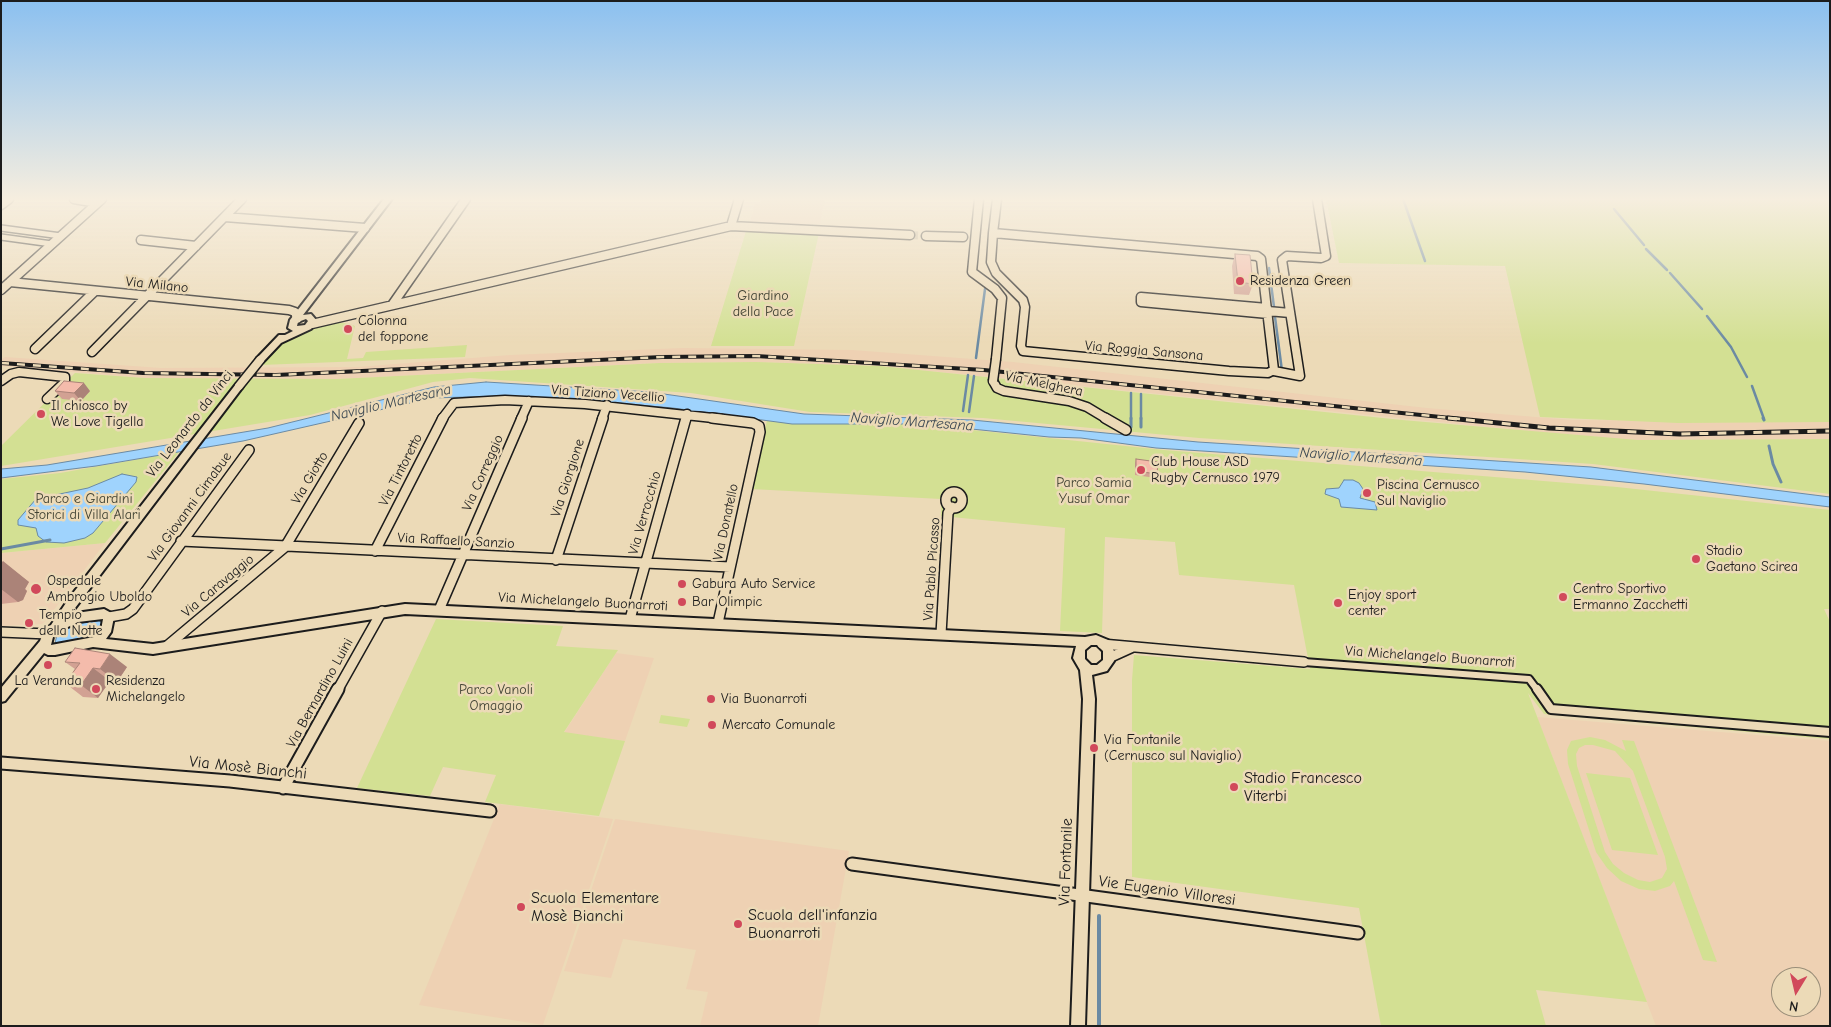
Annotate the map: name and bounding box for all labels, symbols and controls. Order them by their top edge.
street label: Via Milano [125,273,189,297]
place label: Residenza Green [1250,273,1351,289]
marker: Residenza Green [1234,275,1246,287]
park label: Giardino della Pace [733,288,793,321]
place label: Colonna del foppone [358,313,428,346]
marker: Colonna del foppone [342,323,354,335]
street label: Via Roggia Sansona [1084,337,1204,365]
street label: Via Leonardo da Vinci [143,367,237,481]
street label: Via Melghera [1004,368,1084,400]
water label: Naviglio Martesana [329,380,453,426]
street label: Via Tiziano Vecellio [551,382,665,406]
place label: Il chiosco by We Love Tigella [51,398,143,431]
marker: Il chiosco by We Love Tigella [35,408,47,420]
water label: Naviglio Martesana [850,409,974,435]
street label: Via Tintoretto [376,431,426,509]
street label: Via Correggio [459,432,507,514]
street label: Via Giorgione [547,437,589,519]
water label: Naviglio Martesana [1299,444,1423,470]
street label: Via Giovanni Cimabue [145,449,235,565]
street label: Via Giotto [288,449,332,507]
place label: Club House ASD Rugby Cernusco 1979 [1151,454,1280,487]
marker: Club House ASD Rugby Cernusco 1979 [1135,464,1147,476]
street label: Via Verrocchio [625,469,665,557]
park label: Parco Samia Yusuf Omar [1056,475,1132,508]
place label: Piscina Cernusco Sul Naviglio [1377,477,1479,510]
street label: Via Donatello [710,482,742,562]
marker: Piscina Cernusco Sul Naviglio [1361,487,1373,499]
park label: Parco e Giardini Storici di Villa Alari [27,491,141,524]
street label: Via Pablo Picasso [920,517,944,621]
street label: Via Raffaello Sanzio [397,530,515,552]
place label: Stadio Gaetano Scirea [1706,543,1798,576]
street label: Via Caravaggio [178,551,258,621]
marker: Stadio Gaetano Scirea [1690,553,1702,565]
place label: Ospedale Ambrogio Uboldo [47,573,152,606]
place label: Gabura Auto Service [692,576,815,592]
marker: Gabura Auto Service [676,578,688,590]
place label: Centro Sportivo Ermanno Zacchetti [1573,581,1688,614]
marker: Ospedale Ambrogio Uboldo [29,582,43,596]
place label: Enjoy sport center [1348,587,1416,620]
street label: Via Michelangelo Buonarroti [498,589,668,615]
marker: Centro Sportivo Ermanno Zacchetti [1557,591,1569,603]
place label: Bar Olimpic [692,594,762,610]
marker: Bar Olimpic [676,596,688,608]
marker: Enjoy sport center [1332,597,1344,609]
place label: Tempio della Notte [39,607,103,640]
marker: Tempio della Notte [23,617,35,629]
street label: Via Bernardino Luini [283,635,357,751]
street label: Via Michelangelo Buonarroti [1345,643,1515,671]
marker: La Veranda [42,659,54,671]
place label: La Veranda [14,673,82,689]
place label: Residenza Michelangelo [106,673,185,706]
park label: Parco Vanoli Omaggio [459,682,533,714]
marker: Residenza Michelangelo [90,683,102,695]
place label: Via Buonarroti [721,691,807,707]
marker: Via Buonarroti [705,693,717,705]
place label: Mercato Comunale [722,717,835,733]
marker: Mercato Comunale [706,719,718,731]
place label: Via Fontanile (Cernusco sul Naviglio) [1104,732,1242,764]
marker: Via Fontanile (Cernusco sul Naviglio) [1088,742,1100,754]
street label: Via Mosè Bianchi [188,752,308,784]
place label: Stadio Francesco Viterbi [1244,768,1362,806]
marker: Stadio Francesco Viterbi [1228,781,1240,793]
street label: Via Fontanile [1055,818,1077,906]
street label: Vie Eugenio Villoresi [1097,872,1237,910]
place label: Scuola Elementare Mosè Bianchi [531,888,659,926]
marker: Scuola Elementare Mosè Bianchi [515,901,527,913]
place label: Scuola dell'infanzia Buonarroti [748,905,878,943]
marker: Scuola dell'infanzia Buonarroti [732,918,744,930]
north arrow [1771,967,1821,1017]
text: N [1788,997,1800,1015]

